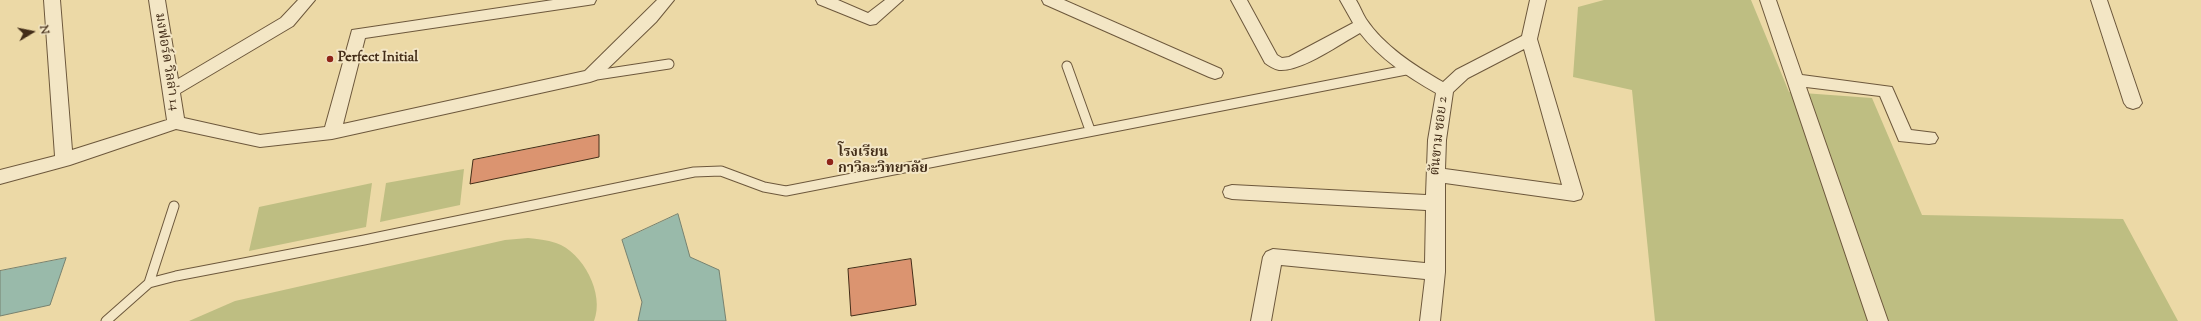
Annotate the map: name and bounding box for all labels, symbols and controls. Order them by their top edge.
north arrow [12,12,52,52]
street label: มงฟอร์ด วิลล่า 14 [150,12,182,112]
text: N [35,24,52,36]
place label: Perfect Initial [338,51,418,67]
marker: Perfect Initial [325,54,335,64]
street label: ตันขาม ซอย 2 [1427,96,1453,176]
place label: โรงเรียน กาวิละวิทยาลัย [838,146,928,178]
marker: โรงเรียน กาวิละวิทยาลัย [825,157,835,167]

